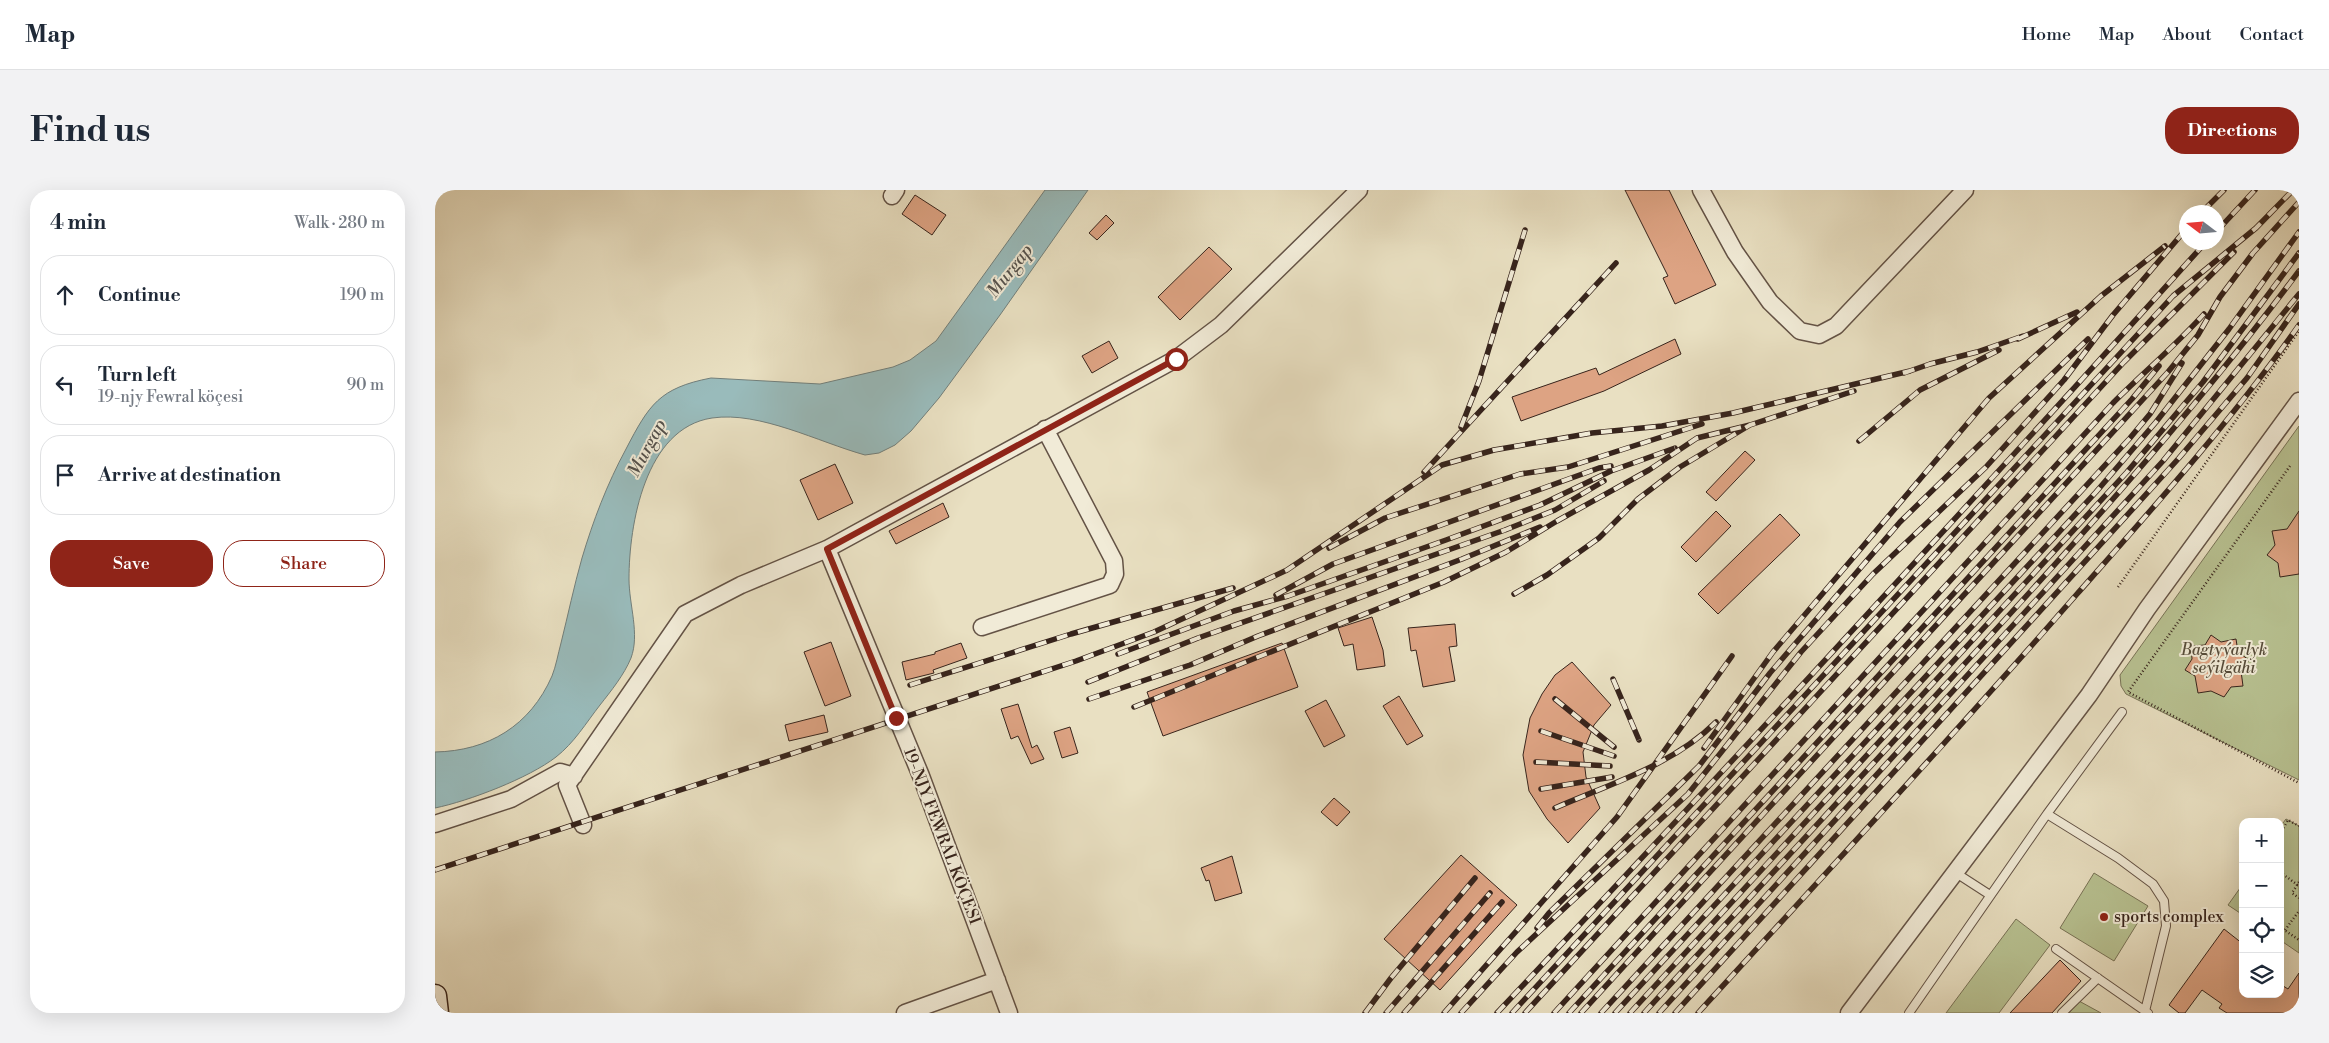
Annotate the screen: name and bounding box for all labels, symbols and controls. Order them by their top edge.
text: Map [25,20,75,50]
text: Home [2022,23,2071,46]
text: Map [2099,23,2135,46]
text: About [2163,23,2212,46]
text: Contact [2240,23,2304,46]
button: Directions [2165,107,2299,154]
text: Find us [30,109,150,152]
north arrow [2179,205,2224,250]
text: 4 min [50,210,106,236]
text: Walk · 280 m [294,213,385,233]
water label: Murgap [982,239,1038,303]
icon: ahead [51,281,79,309]
text: Continue [98,283,181,307]
text: 190 m [340,285,384,305]
route start [1165,348,1188,371]
text: Turn left [98,363,177,387]
icon: left [51,371,79,399]
text: 90 m [346,375,384,395]
text: 19-njy Fewral köçesi [98,387,243,407]
water label: Murgap [622,415,672,481]
icon: arrive [51,461,79,489]
text: Arrive at destination [98,463,281,487]
button: Save [50,540,213,587]
button: Share [223,540,385,587]
park label: Bagtyýarlyk seýilgähi [2180,640,2267,678]
route end [885,707,908,730]
street label: 19-NJY FEWRAL KÖÇESI [899,744,987,927]
map controls [2239,818,2284,998]
button: + [2239,818,2284,863]
button: − [2239,863,2284,908]
place label: sports complex [2114,907,2225,927]
button: locate [2239,908,2284,953]
marker: sports complex [2098,911,2110,923]
button: layers [2239,953,2284,998]

